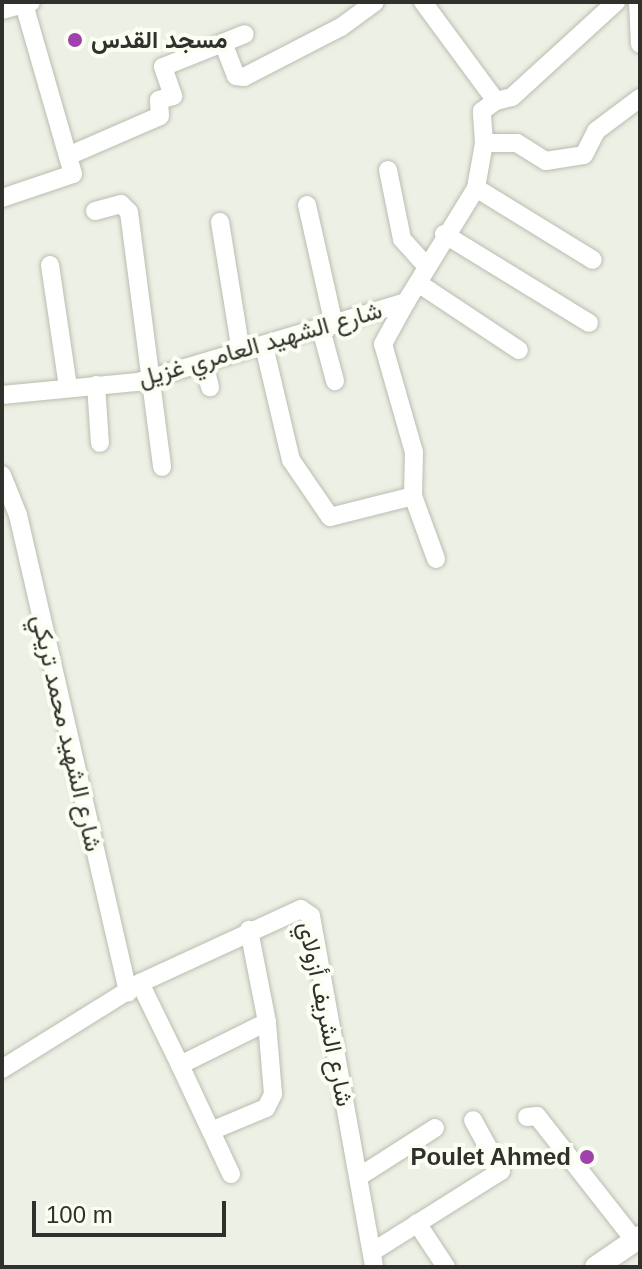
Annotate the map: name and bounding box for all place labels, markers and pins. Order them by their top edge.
place label: مسجد القدس [91,26,228,54]
marker: مسجد القدس [66,31,84,49]
place label: Poulet Ahmed [410,1143,571,1171]
marker: Poulet Ahmed [578,1148,596,1166]

